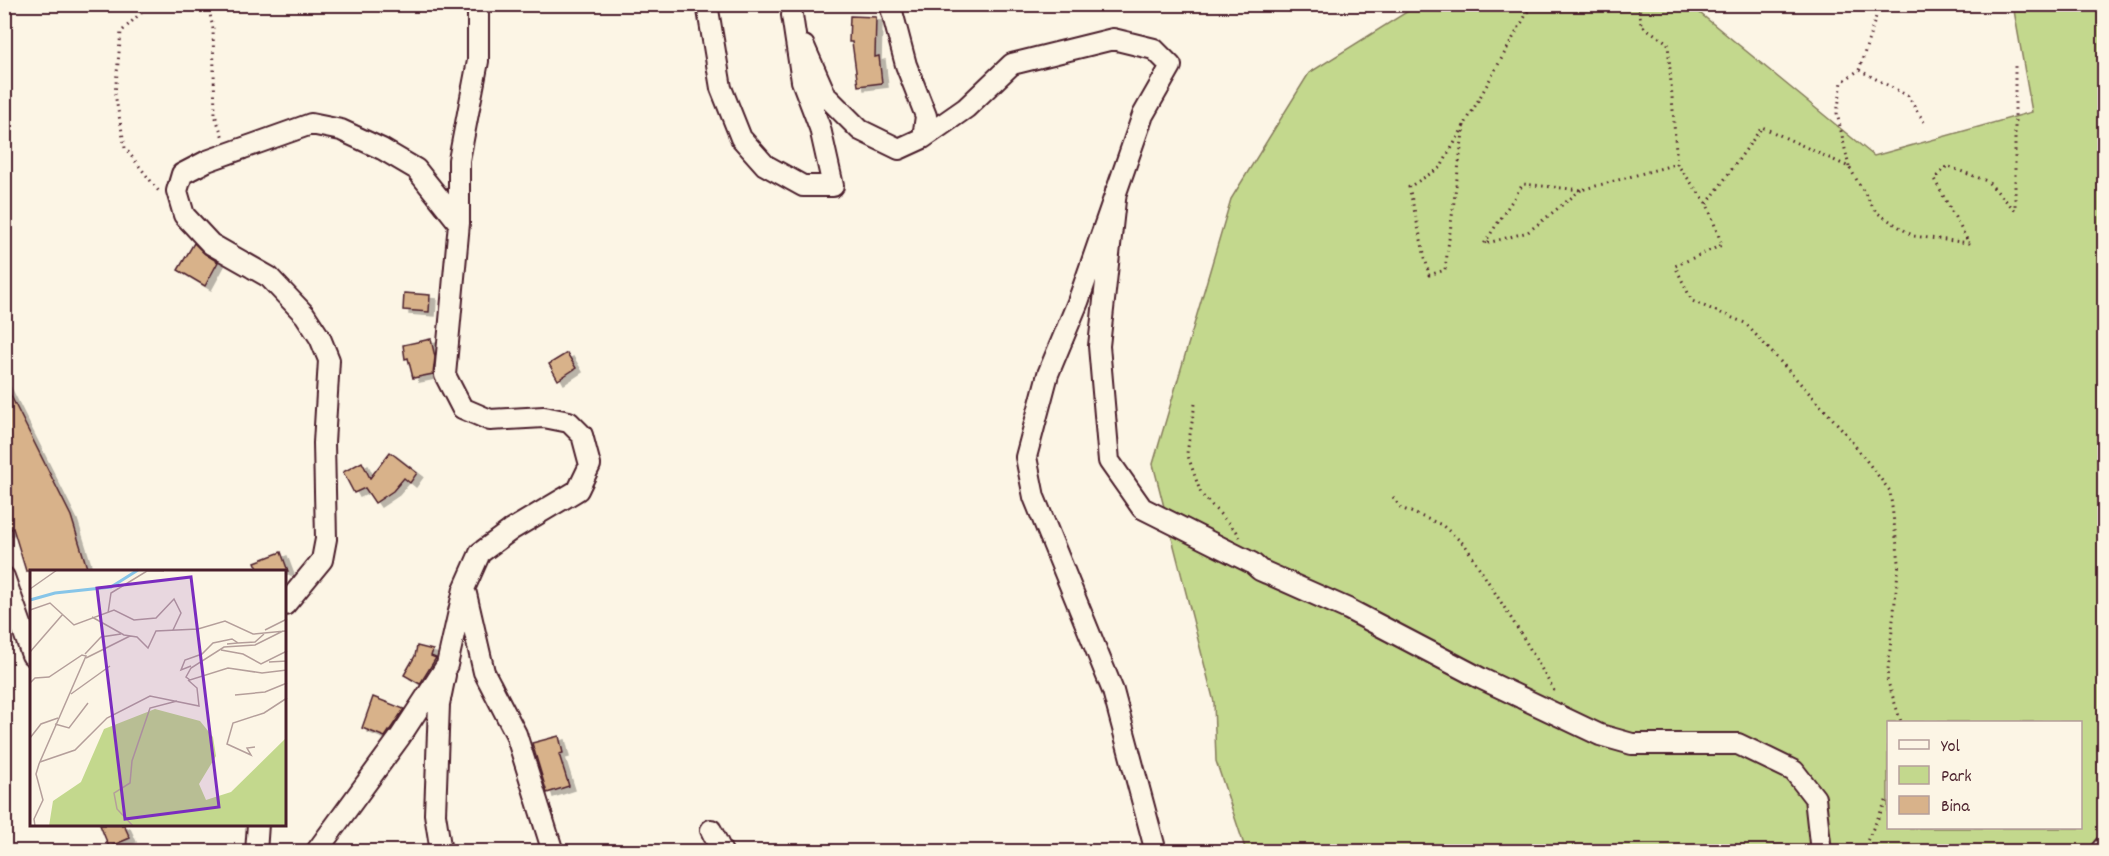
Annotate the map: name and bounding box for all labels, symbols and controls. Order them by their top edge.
inset map [30,570,286,826]
legend [1887,721,2082,829]
text: Yol [1941,735,1961,760]
text: Park [1941,765,1972,790]
text: Bina [1941,795,1970,820]

